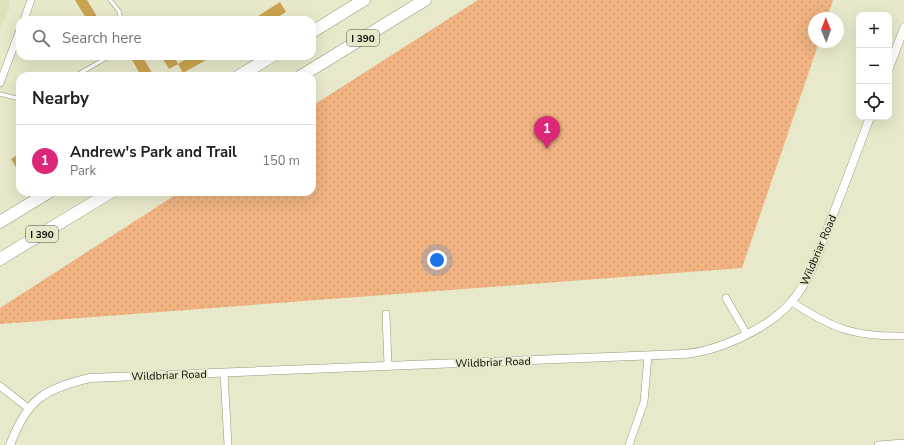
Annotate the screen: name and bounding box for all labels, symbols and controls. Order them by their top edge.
north arrow [808,12,844,48]
map controls [856,12,892,120]
button: + [856,12,892,48]
search box [16,16,316,60]
icon: search [30,27,52,49]
text: Search here [62,28,142,48]
road number: I 390 [347,30,379,46]
button: − [856,48,892,84]
button: locate [856,84,892,120]
text: Nearby [32,87,89,110]
pin: 1 [534,116,560,149]
text: Andrew's Park and Trail [70,142,237,162]
text: 1 [41,152,49,170]
text: 150 m [262,152,300,170]
text: Park [70,162,96,180]
street label: Wildbriar Road [797,213,840,288]
road number: I 390 [26,226,58,242]
your location [427,250,447,270]
street label: Wildbriar Road [455,354,531,371]
street label: Wildbriar Road [131,367,207,384]

